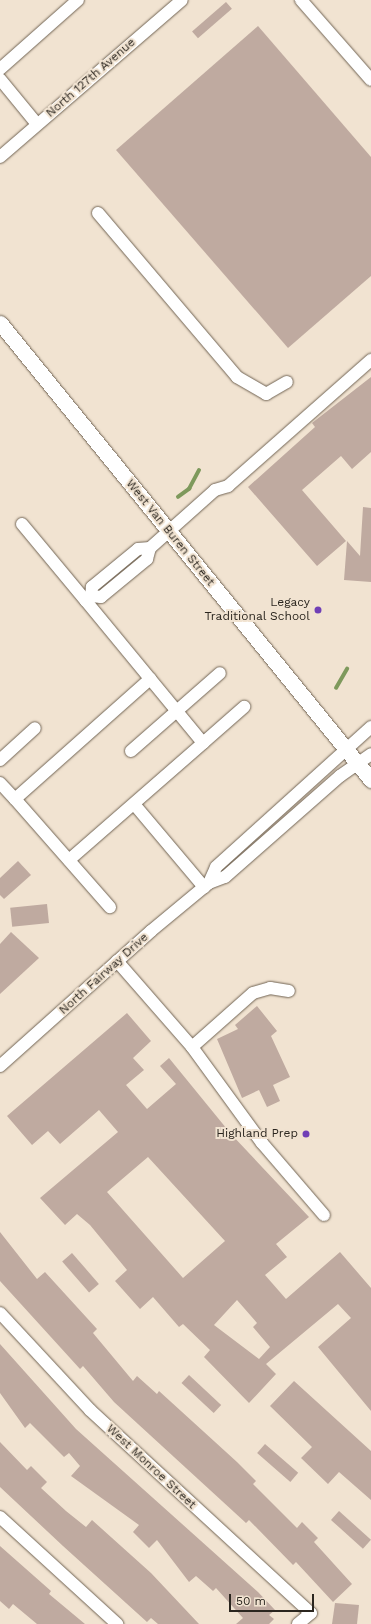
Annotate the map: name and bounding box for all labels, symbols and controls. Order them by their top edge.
street label: North 127th Avenue [43,35,139,121]
street label: West Van Buren Street [122,477,218,589]
place label: Legacy Traditional School [204,596,310,624]
marker: Legacy Traditional School [313,605,323,615]
street label: North Fairway Drive [56,930,152,1018]
place label: Highland Prep [216,1127,298,1141]
marker: Highland Prep [301,1129,311,1139]
street label: West Monroe Street [103,1422,199,1512]
scale bar [231,1586,316,1612]
text: 50 m [236,1594,266,1608]

